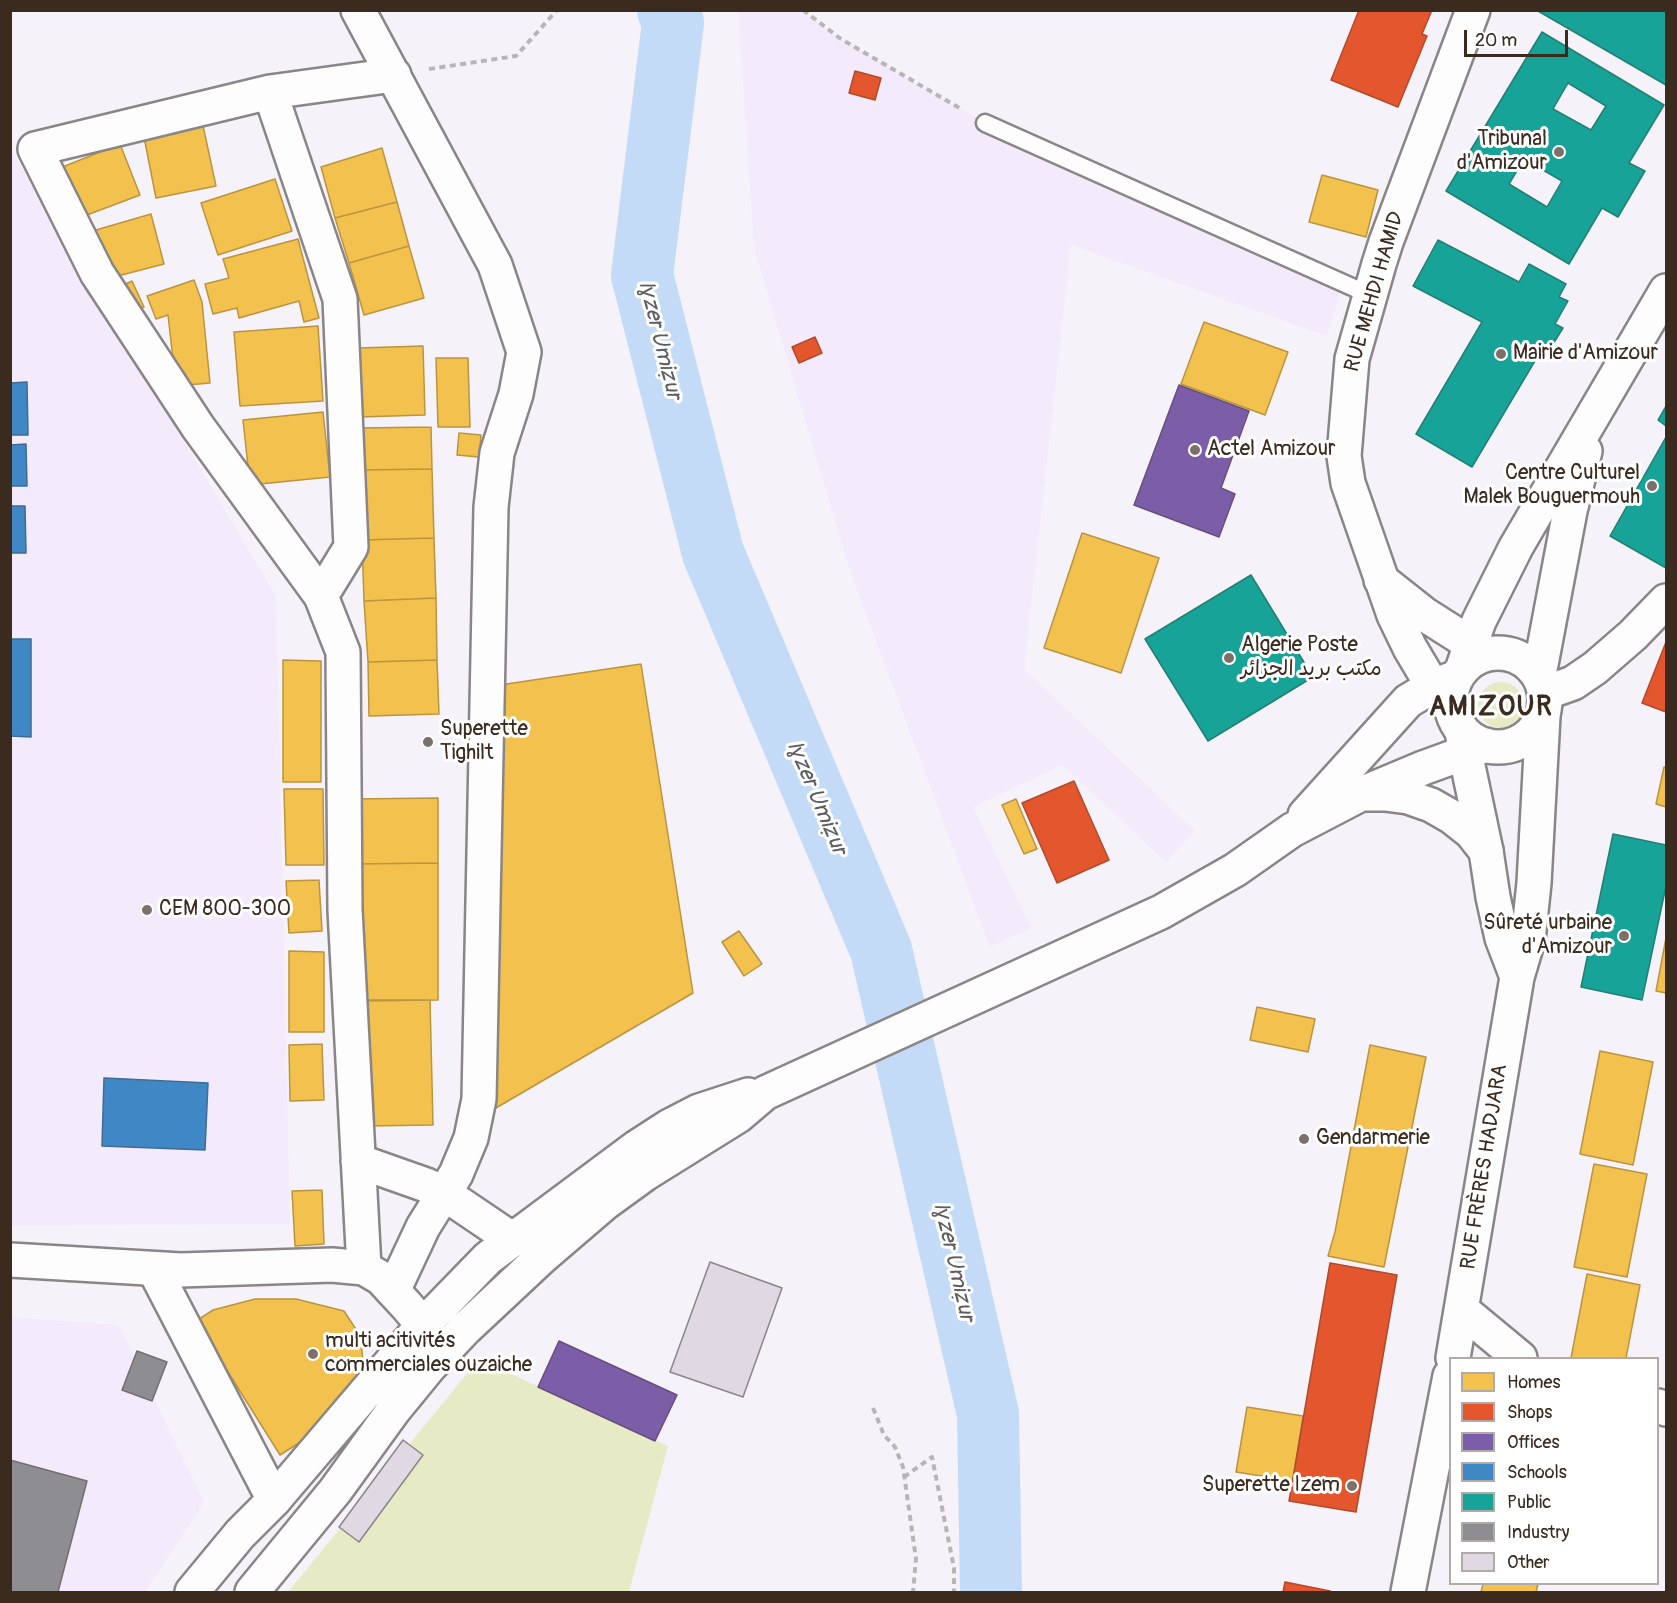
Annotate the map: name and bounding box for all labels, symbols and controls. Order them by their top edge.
scale bar [1467,18,1570,56]
text: 20 m [1475,29,1517,52]
place label: Tribunal d'Amizour [1457,127,1547,177]
marker: Tribunal d'Amizour [1552,145,1566,159]
street label: RUE MEHDI HAMID [1340,209,1410,375]
water label: Iɣzer Umiẓur [631,278,687,402]
place label: Mairie d'Amizour [1513,341,1658,367]
marker: Mairie d'Amizour [1494,347,1508,361]
place label: Actel Amizour [1207,437,1336,463]
marker: Actel Amizour [1188,443,1202,457]
place label: Centre Culturel Malek Bouguermouh [1463,461,1640,511]
marker: Centre Culturel Malek Bouguermouh [1645,479,1659,493]
place label: Algerie Poste مكتب بريد الجزائر [1241,633,1382,683]
marker: Algerie Poste مكتب بريد الجزائر [1222,651,1236,665]
district label: AMIZOUR [1429,692,1553,724]
place label: Superette Tighilt [440,717,528,767]
marker: Superette Tighilt [421,735,435,749]
water label: Iɣzer Umiẓur [780,737,852,859]
place label: CEM 800-300 [159,897,291,923]
marker: CEM 800-300 [140,903,154,917]
place label: Sûreté urbaine d'Amizour [1483,911,1612,961]
marker: Sûreté urbaine d'Amizour [1617,929,1631,943]
street label: RUE FRÈRES HADJARA [1456,1063,1514,1271]
place label: Gendarmerie [1316,1126,1430,1152]
marker: Gendarmerie [1297,1132,1311,1146]
water label: Iɣzer Umiẓur [926,1200,980,1324]
place label: multi acitivités commerciales ouzaiche [325,1329,532,1379]
marker: multi acitivités commerciales ouzaiche [306,1347,320,1361]
legend [1449,1357,1659,1585]
text: Homes [1507,1371,1560,1394]
text: Shops [1507,1401,1552,1424]
text: Offices [1507,1431,1559,1454]
text: Schools [1507,1461,1567,1484]
place label: Superette Izem [1202,1473,1340,1499]
marker: Superette Izem [1345,1479,1359,1493]
text: Public [1507,1491,1551,1514]
text: Industry [1507,1521,1570,1544]
text: Other [1507,1551,1549,1574]

